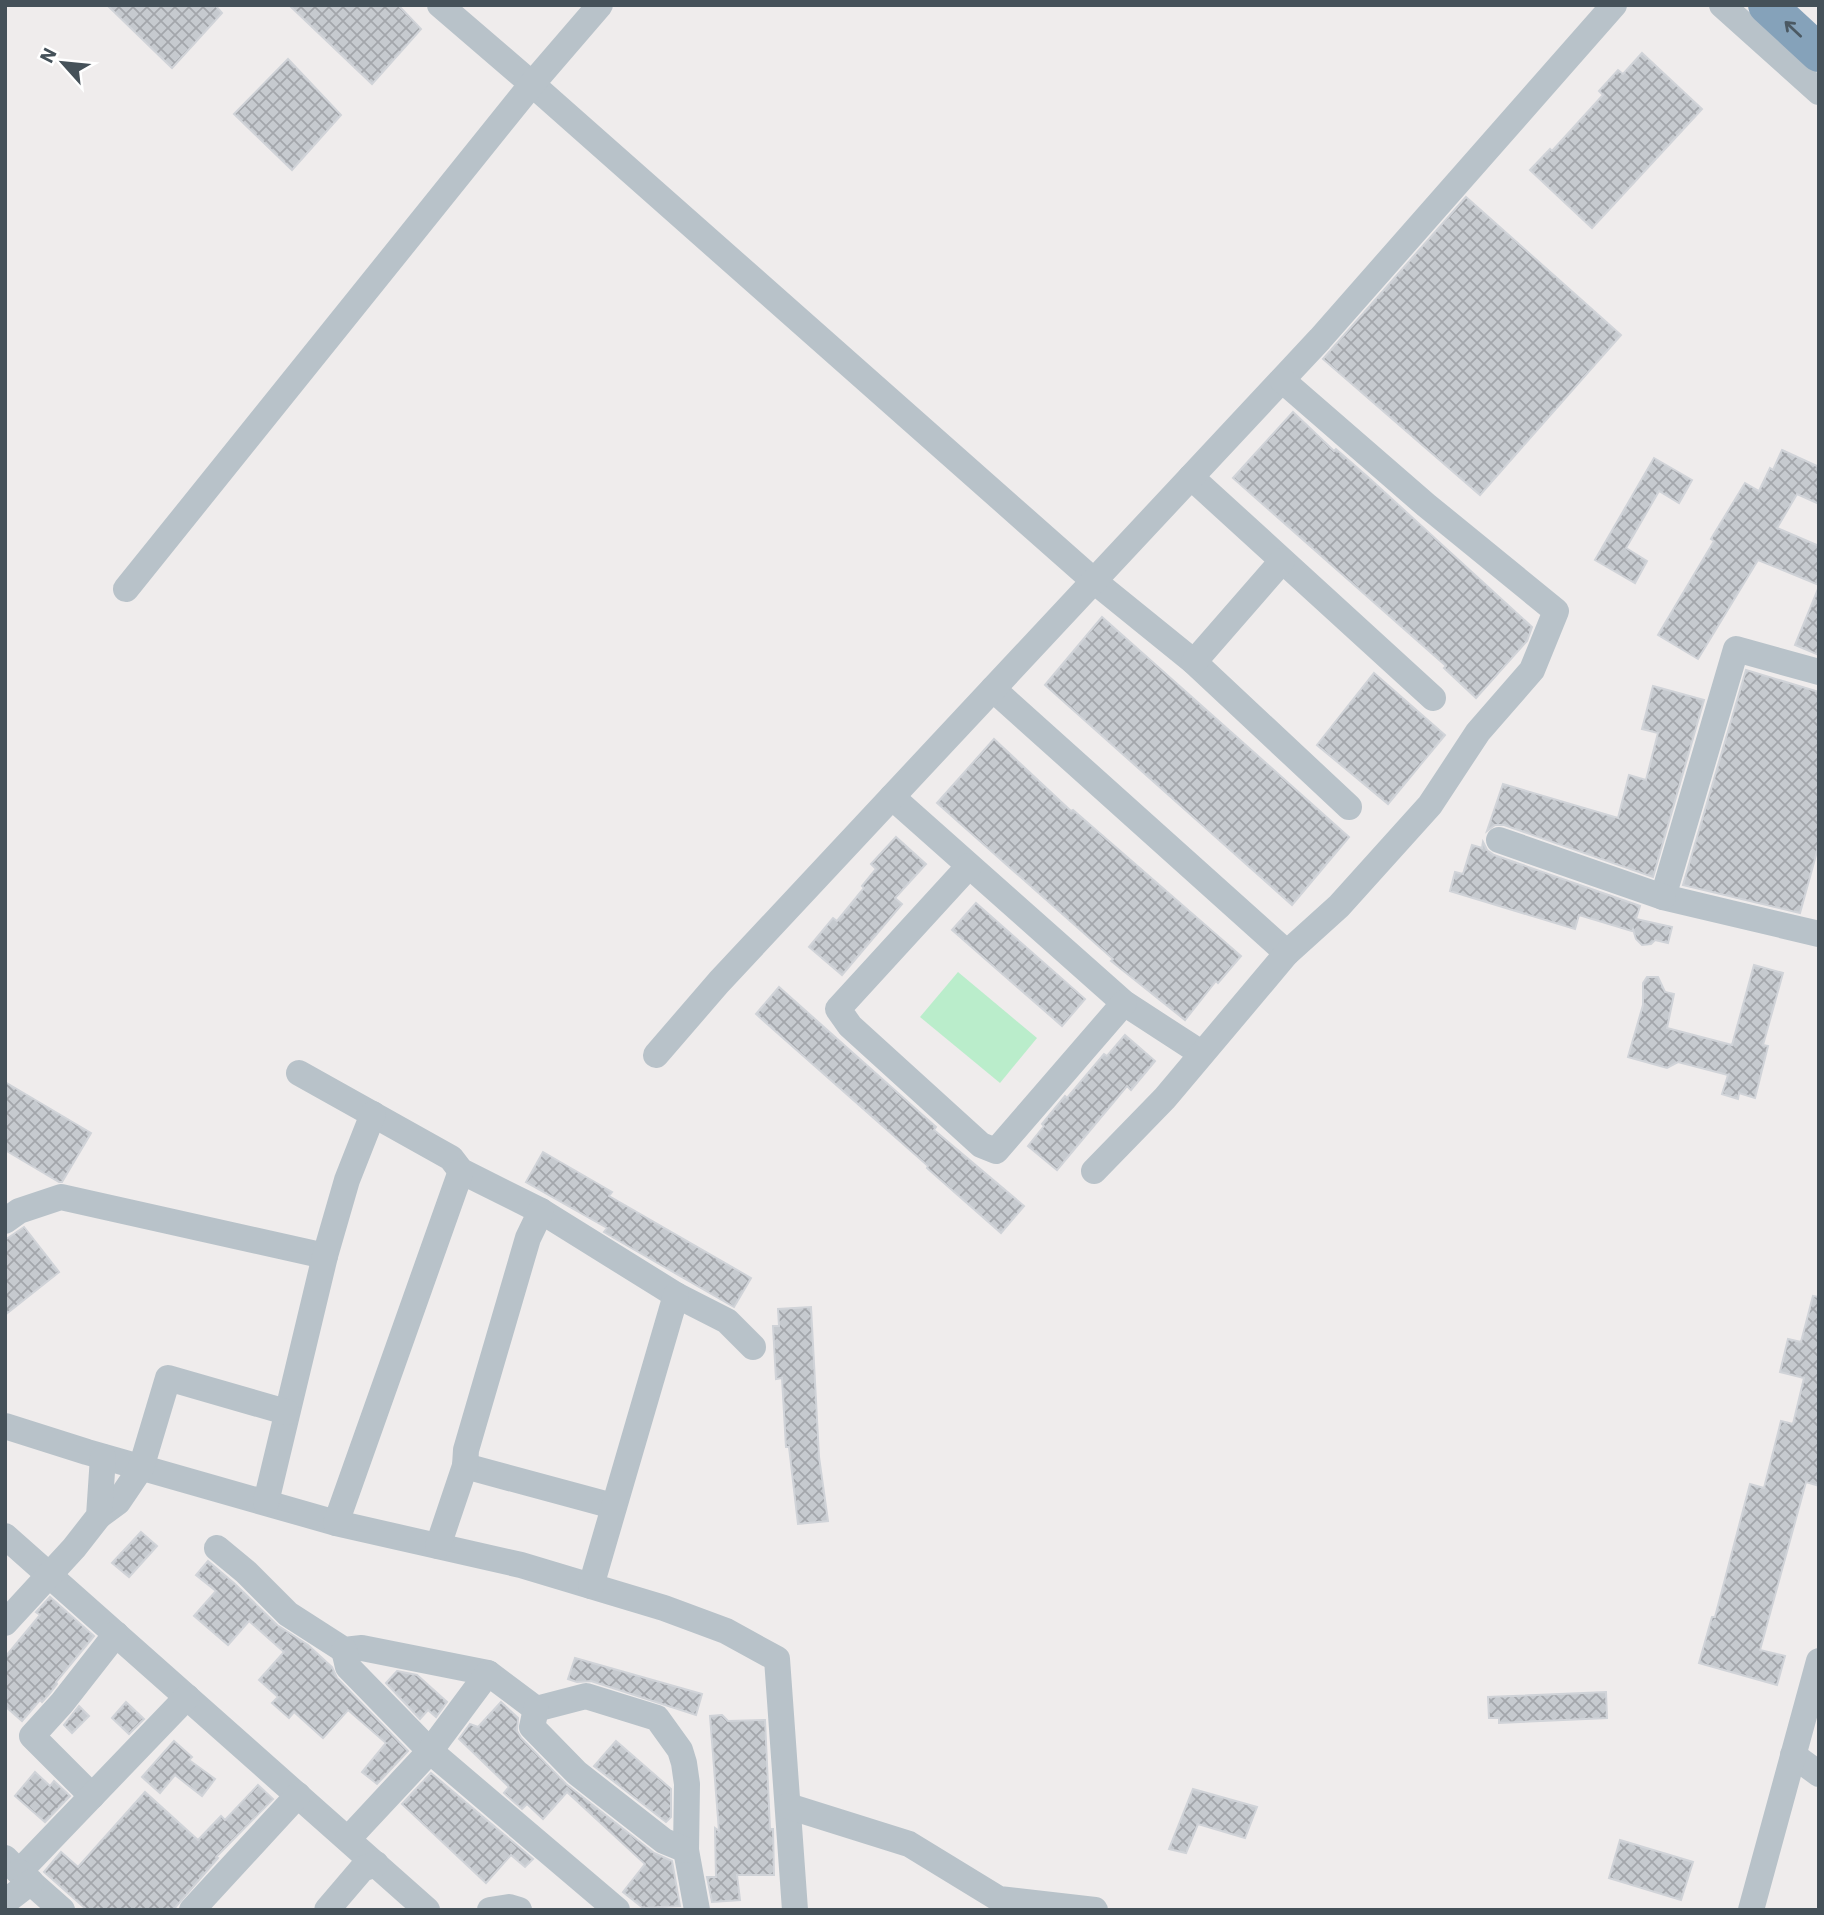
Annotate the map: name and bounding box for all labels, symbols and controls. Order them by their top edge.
one-way arrow [1784,21,1802,37]
north arrow [28,28,98,98]
text: N [34,44,62,67]

